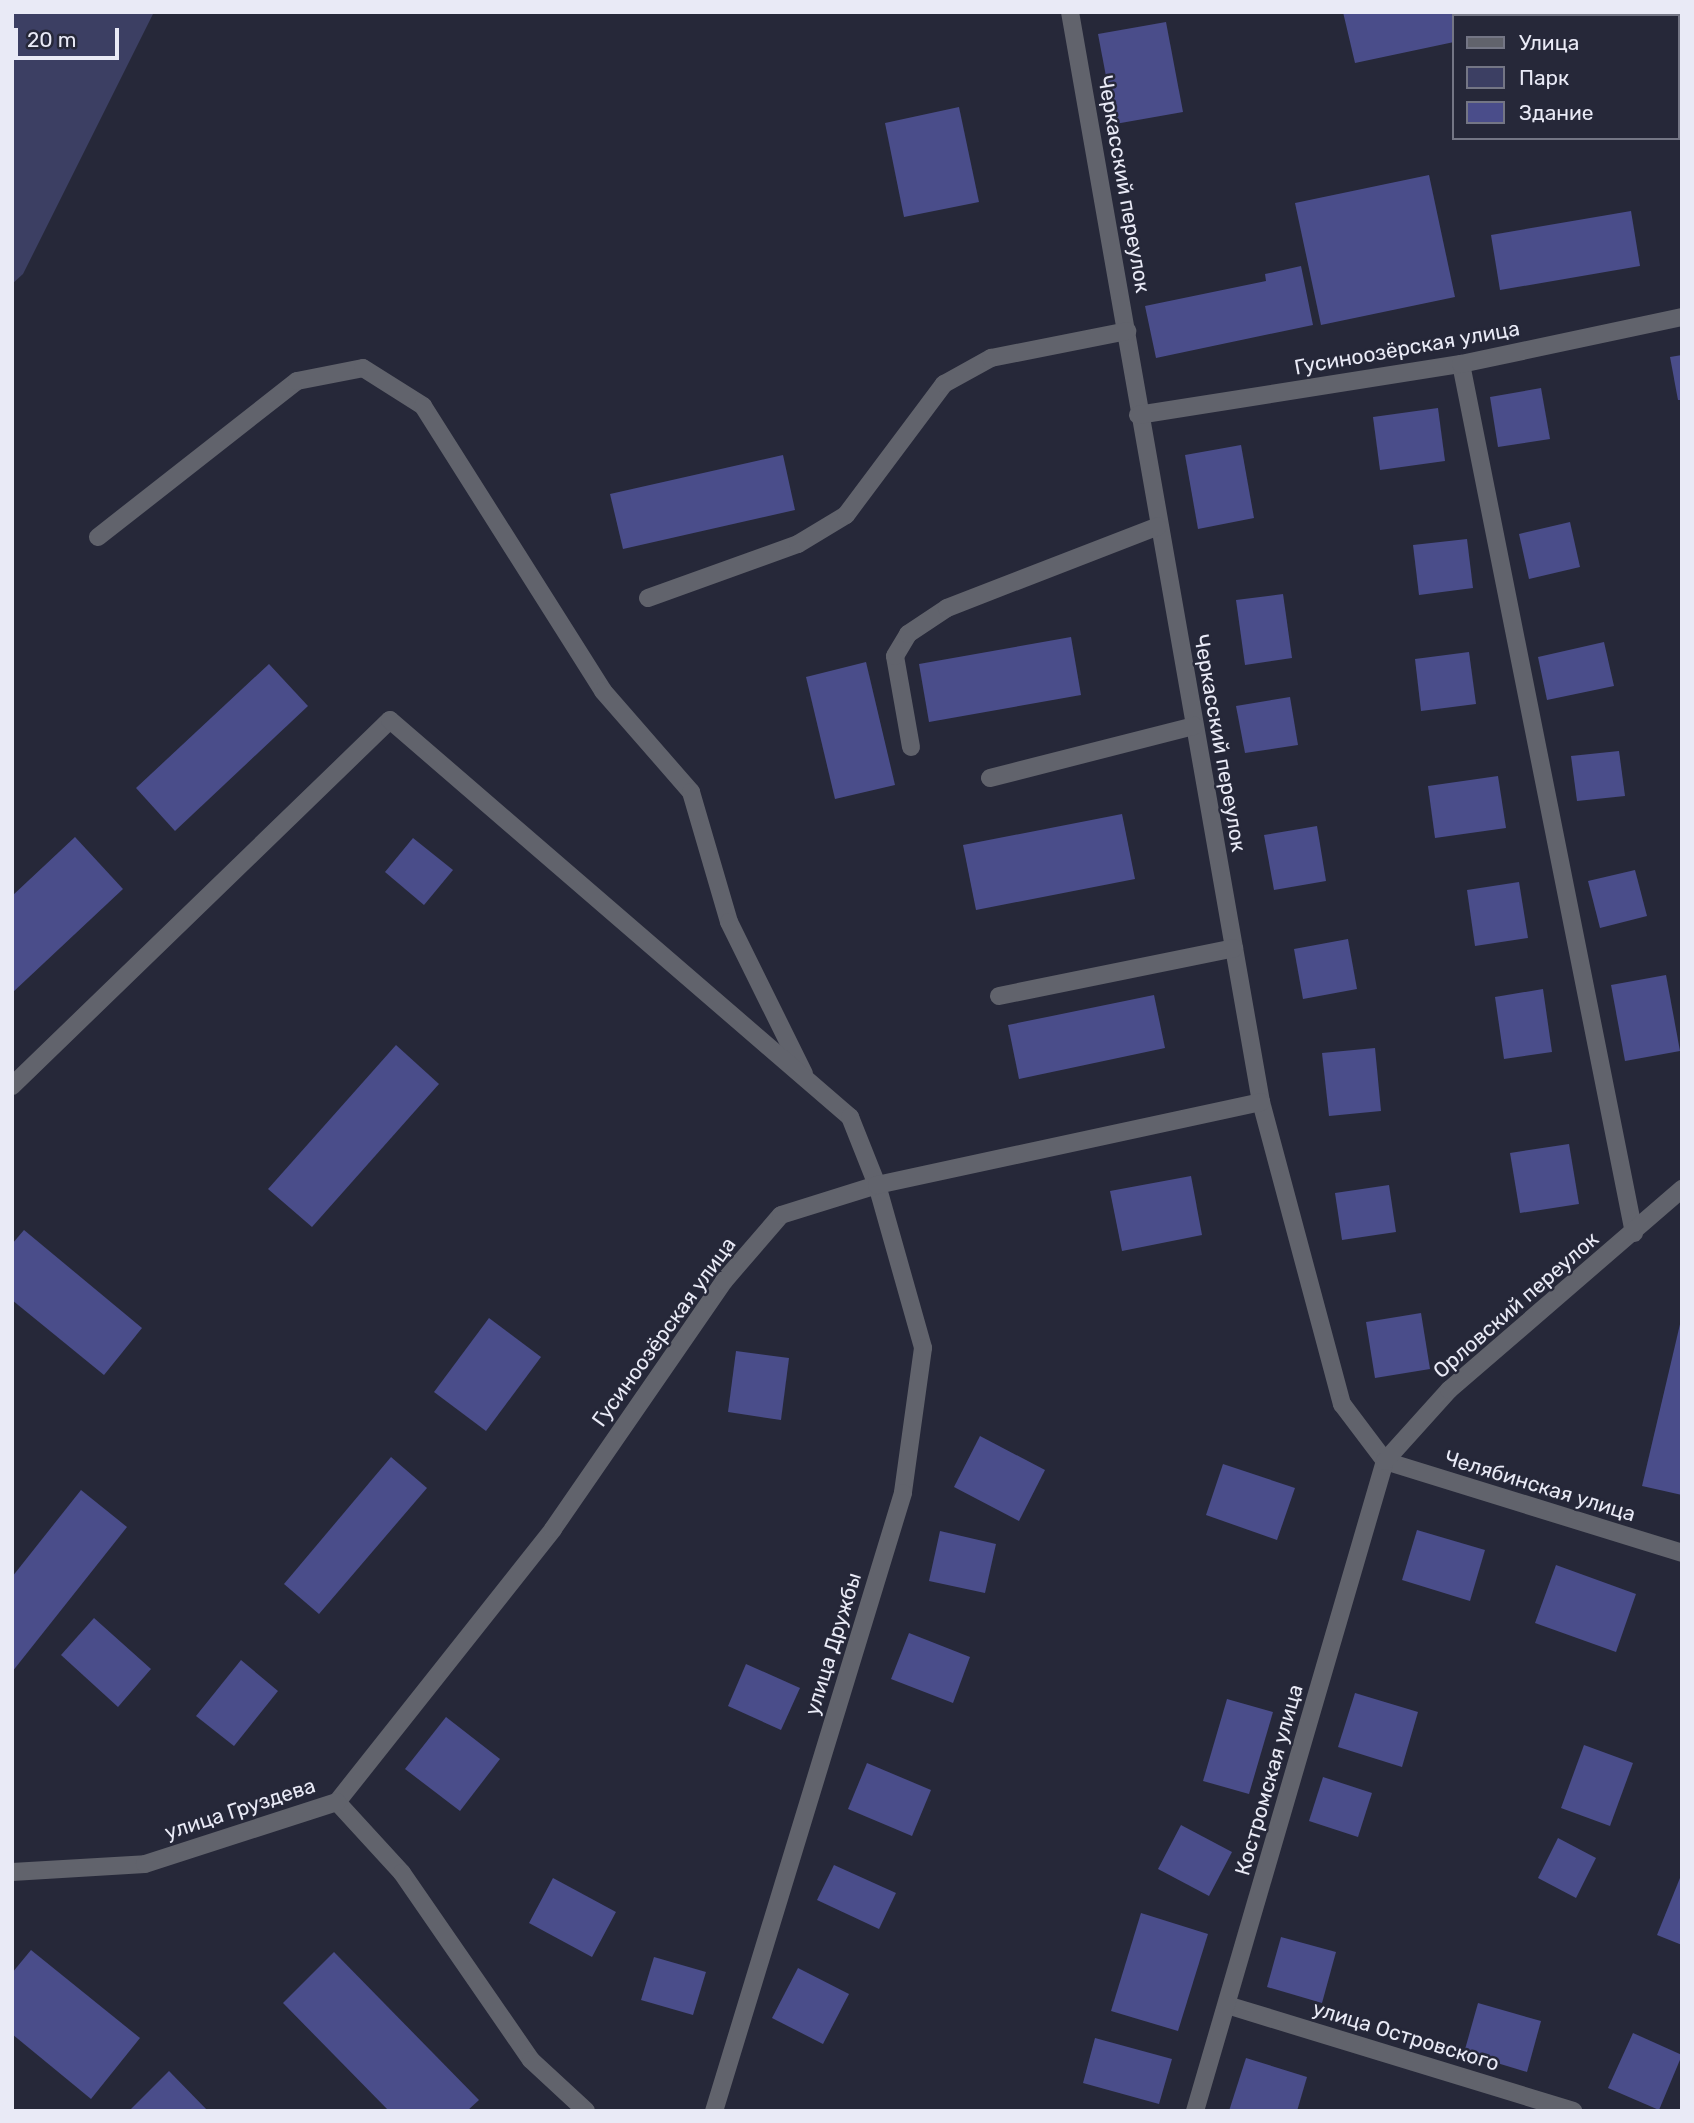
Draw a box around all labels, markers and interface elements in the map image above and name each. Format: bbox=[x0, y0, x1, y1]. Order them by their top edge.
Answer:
scale bar bbox=[18, 14, 122, 58]
legend bbox=[1452, 14, 1680, 140]
text: 20 m bbox=[27, 27, 76, 52]
text: Улица bbox=[1519, 30, 1579, 55]
text: Парк bbox=[1519, 65, 1569, 90]
street label: Черкасский переулок bbox=[1092, 73, 1156, 295]
text: Здание bbox=[1519, 100, 1594, 125]
street label: Гусиноозёрская улица bbox=[1292, 316, 1522, 380]
street label: Черкасский переулок bbox=[1188, 632, 1252, 854]
street label: Орловский переулок bbox=[1428, 1226, 1604, 1384]
street label: Гусиноозёрская улица bbox=[587, 1232, 741, 1432]
street label: Челябинская улица bbox=[1442, 1445, 1638, 1527]
street label: улица Дружбы bbox=[799, 1570, 867, 1718]
street label: Костромская улица bbox=[1230, 1682, 1308, 1878]
street label: улица Груздева bbox=[162, 1773, 318, 1845]
street label: улица Островского bbox=[1310, 1996, 1502, 2076]

